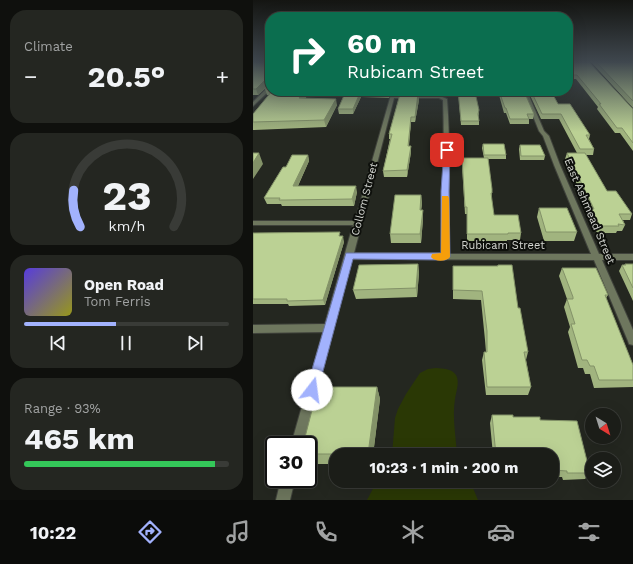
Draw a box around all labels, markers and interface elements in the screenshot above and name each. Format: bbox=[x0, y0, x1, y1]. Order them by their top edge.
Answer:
text: 60 m bbox=[347, 27, 417, 60]
icon: right bbox=[281, 28, 333, 80]
text: Climate bbox=[24, 39, 73, 54]
text: 20.5° bbox=[88, 59, 165, 94]
text: Rubicam Street bbox=[347, 61, 484, 82]
text: − bbox=[24, 64, 37, 89]
text: + bbox=[216, 64, 229, 89]
pin bbox=[430, 133, 464, 167]
icon: arrive bbox=[436, 139, 458, 161]
street label: East Ashmead Street bbox=[561, 156, 618, 266]
street label: Collom Street bbox=[349, 161, 381, 237]
text: 23 bbox=[102, 171, 151, 220]
text: km/h bbox=[108, 217, 145, 233]
street label: Rubicam Street bbox=[461, 239, 545, 252]
text: Open Road bbox=[84, 276, 164, 294]
text: Tom Ferris bbox=[84, 294, 151, 309]
icon: previous bbox=[47, 332, 69, 354]
icon: pause bbox=[115, 332, 137, 354]
icon: next bbox=[184, 332, 206, 354]
position arrow bbox=[291, 369, 333, 411]
text: Range · 93% bbox=[24, 401, 101, 416]
north arrow bbox=[585, 408, 621, 444]
map controls bbox=[585, 408, 621, 488]
text: 465 km bbox=[24, 421, 135, 456]
speed limit sign: 30 bbox=[265, 436, 317, 488]
button: layers bbox=[585, 452, 621, 488]
text: 10:23 · 1 min · 200 m bbox=[370, 459, 518, 477]
icon: directions bbox=[136, 518, 164, 546]
icon: music bbox=[224, 518, 252, 546]
icon: phone bbox=[312, 518, 340, 546]
icon: climate bbox=[399, 518, 427, 546]
icon: car bbox=[487, 518, 515, 546]
icon: filters bbox=[575, 518, 603, 546]
text: 10:22 bbox=[30, 522, 76, 543]

